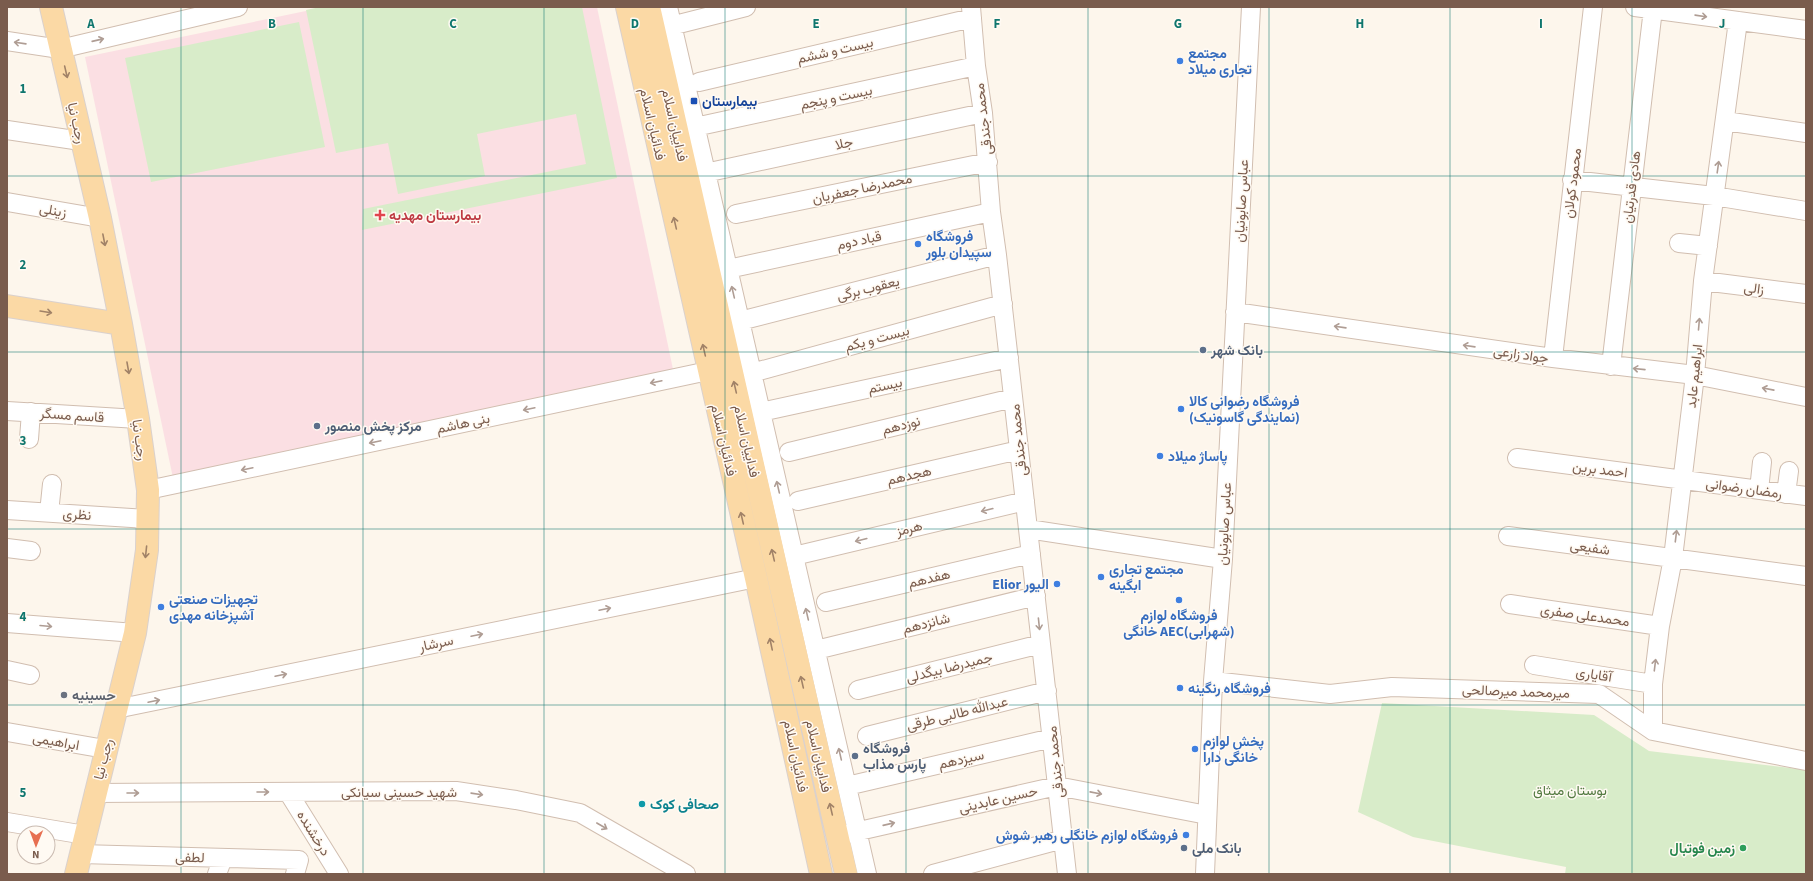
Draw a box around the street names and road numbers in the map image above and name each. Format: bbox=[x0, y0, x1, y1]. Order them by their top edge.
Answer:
street label: بیست و ششم bbox=[795, 33, 875, 69]
street label: بیست و پنجم bbox=[798, 81, 874, 115]
street label: محمد جندقی bbox=[970, 82, 998, 156]
street label: فدائیان اسلام bbox=[634, 86, 670, 162]
street label: فداییان اسلام bbox=[656, 87, 692, 164]
street label: رجب نیا bbox=[62, 101, 90, 146]
street label: جلا bbox=[833, 132, 855, 156]
street label: محمود کولان bbox=[1559, 147, 1587, 219]
street label: هادی قدرتیان bbox=[1618, 149, 1646, 225]
street label: عباس صابونیان bbox=[1230, 159, 1254, 243]
street label: محمدرضا جعفریان bbox=[810, 169, 914, 209]
street label: زینلی bbox=[38, 199, 68, 223]
street label: قباد دوم bbox=[835, 226, 884, 256]
street label: یعقوب برگی bbox=[835, 272, 902, 306]
street label: زالی bbox=[1743, 278, 1765, 300]
street label: بیست و یکم bbox=[843, 321, 912, 357]
street label: جواد زارعی bbox=[1492, 341, 1550, 369]
street label: ابراهیم عابد bbox=[1682, 343, 1708, 409]
street label: بیستم bbox=[866, 373, 904, 399]
street label: فدائیان اسلام bbox=[705, 402, 741, 478]
street label: فداییان اسلام bbox=[728, 403, 764, 480]
street label: محمد جندقی bbox=[1005, 403, 1033, 477]
street label: قاسم مسگر bbox=[38, 404, 105, 428]
street label: بنی هاشم bbox=[435, 409, 492, 439]
street label: نوزدهم bbox=[880, 412, 923, 440]
street label: رجب نیا bbox=[126, 418, 152, 462]
street label: احمد برین bbox=[1571, 457, 1629, 483]
street label: هجدهم bbox=[885, 461, 934, 491]
street label: رمضان رضوانی bbox=[1704, 474, 1784, 504]
street label: عباس صابونیان bbox=[1213, 482, 1237, 566]
street label: نظری bbox=[62, 504, 92, 526]
street label: هرمز bbox=[893, 516, 925, 542]
street label: شفیعی bbox=[1569, 535, 1611, 561]
street label: هفدهم bbox=[906, 564, 953, 594]
street label: محمدعلی صفری bbox=[1539, 600, 1631, 632]
street label: شانزدهم bbox=[900, 608, 952, 640]
street label: سرشار bbox=[416, 631, 455, 658]
street label: جمیدرضا بیگدلی bbox=[904, 648, 995, 688]
street label: آقایاری bbox=[1574, 662, 1615, 688]
street label: میرمحمد میرصالحی bbox=[1462, 680, 1570, 704]
street label: عبدالله طالبی طرقی bbox=[904, 692, 1010, 736]
street label: فدائیان اسلام bbox=[778, 718, 812, 794]
street label: فداییان اسلام bbox=[800, 718, 836, 795]
street label: محمد جندقی bbox=[1042, 725, 1070, 799]
street label: ابراهیمی bbox=[31, 728, 81, 756]
street label: رجب نیا bbox=[89, 736, 119, 782]
street label: سیزدهم bbox=[936, 745, 986, 775]
street label: حسین عابدینی bbox=[957, 781, 1040, 819]
street label: شهید حسینی سیانکی bbox=[341, 783, 457, 803]
street label: درخشنده bbox=[291, 807, 335, 860]
street label: لطفی bbox=[175, 847, 205, 869]

